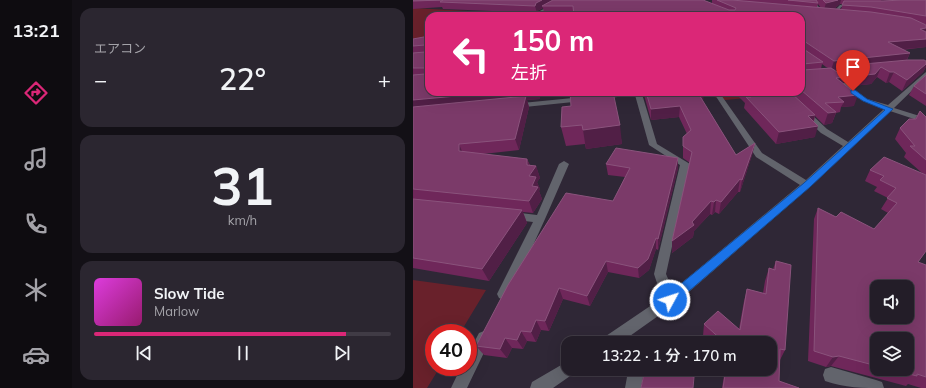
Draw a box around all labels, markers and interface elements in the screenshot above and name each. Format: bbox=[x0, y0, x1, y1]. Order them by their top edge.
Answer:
text: 13:21 bbox=[12, 19, 60, 42]
text: 150 m bbox=[511, 23, 594, 58]
icon: left bbox=[445, 28, 497, 80]
text: エアコン bbox=[94, 40, 146, 56]
pin bbox=[836, 50, 870, 91]
icon: arrive bbox=[842, 56, 864, 78]
text: 22° bbox=[219, 60, 266, 98]
text: 左折 bbox=[511, 61, 547, 84]
text: − bbox=[94, 66, 107, 94]
text: + bbox=[378, 66, 391, 94]
icon: directions bbox=[22, 79, 50, 107]
icon: music bbox=[22, 145, 50, 173]
text: 31 bbox=[211, 153, 274, 218]
icon: phone bbox=[22, 210, 50, 238]
text: km/h bbox=[228, 212, 257, 228]
icon: climate bbox=[22, 276, 50, 304]
position arrow bbox=[649, 279, 691, 321]
map controls bbox=[870, 280, 914, 376]
button: sound bbox=[870, 280, 914, 324]
text: Slow Tide bbox=[154, 284, 224, 303]
text: Marlow bbox=[154, 303, 199, 319]
speed limit sign: 40 bbox=[425, 324, 477, 376]
button: layers bbox=[870, 332, 914, 376]
icon: car bbox=[22, 341, 50, 369]
icon: previous bbox=[133, 342, 155, 364]
icon: pause bbox=[232, 342, 254, 364]
icon: next bbox=[331, 342, 353, 364]
text: 13:22 · 1 分 · 170 m bbox=[601, 346, 737, 365]

